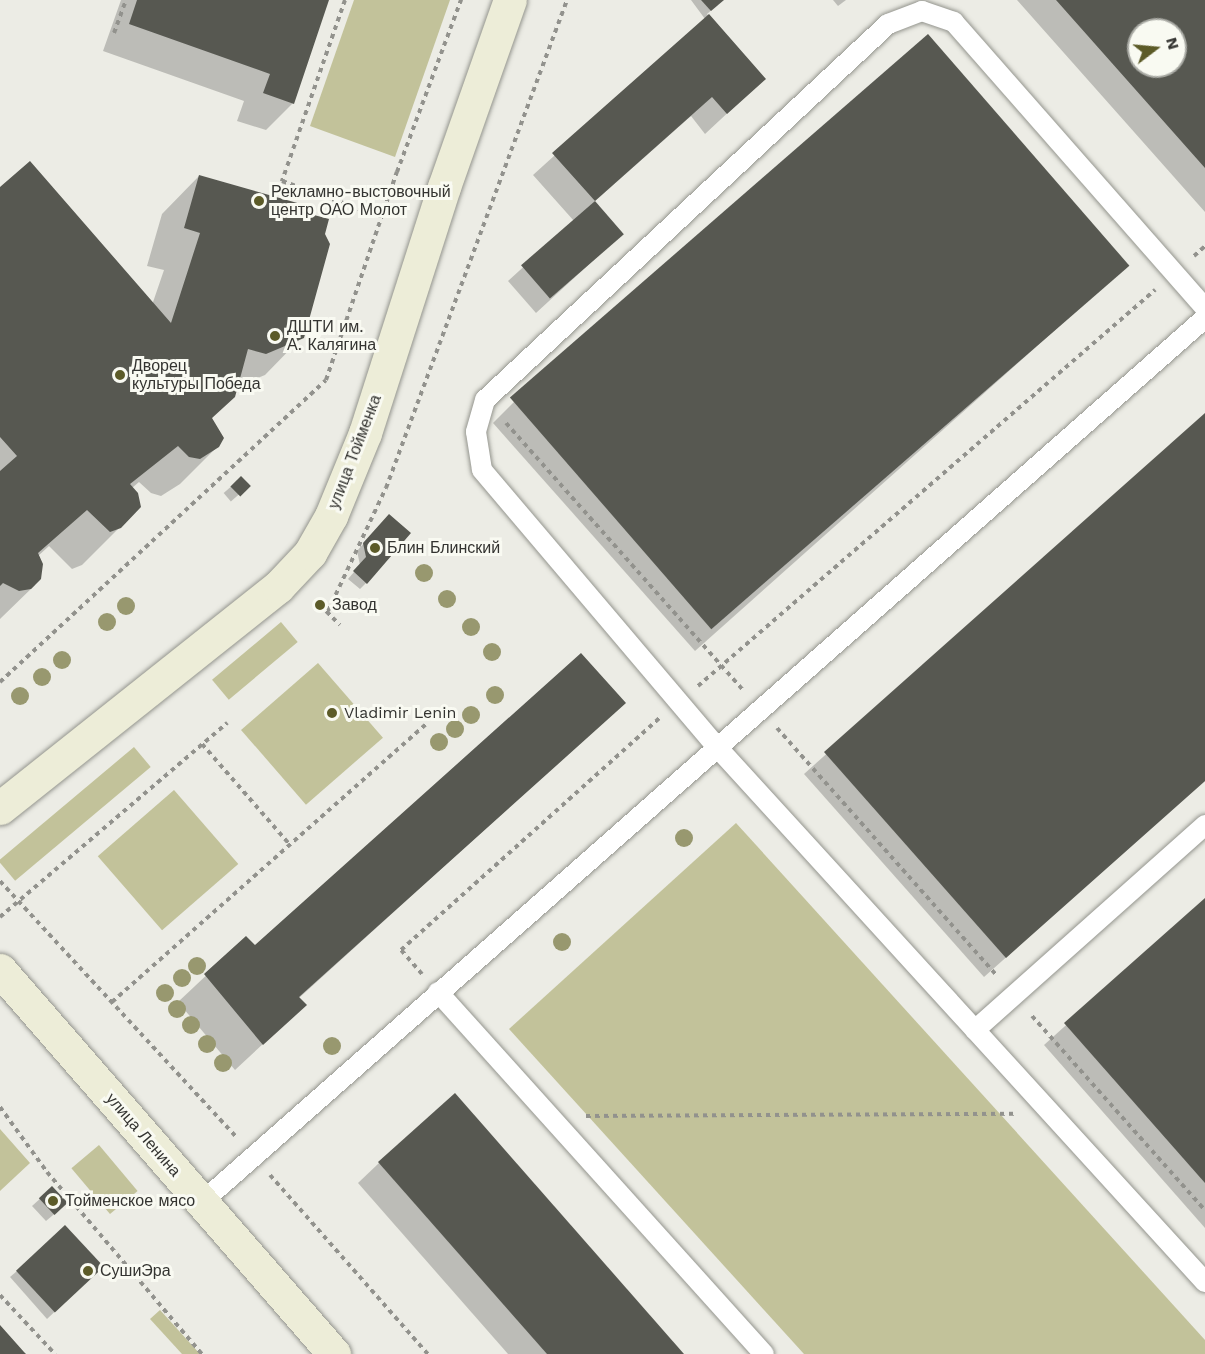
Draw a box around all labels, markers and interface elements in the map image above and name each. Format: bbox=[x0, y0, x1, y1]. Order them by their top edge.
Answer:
north arrow bbox=[1127, 18, 1187, 78]
text: N bbox=[1162, 35, 1184, 52]
place label: Рекламно-выстовочный центр ОАО Молот bbox=[271, 182, 451, 220]
marker: Рекламно-выстовочный центр ОАО Молот bbox=[252, 194, 266, 208]
place label: ДШТИ им. А. Калягина bbox=[287, 317, 376, 355]
marker: ДШТИ им. А. Калягина bbox=[268, 329, 282, 343]
place label: Дворец культуры Победа bbox=[132, 356, 261, 394]
marker: Дворец культуры Победа bbox=[113, 368, 127, 382]
street label: улица Тойменка bbox=[324, 392, 386, 512]
place label: Блин Блинский bbox=[387, 538, 500, 558]
marker: Блин Блинский bbox=[368, 541, 382, 555]
place label: Завод bbox=[332, 595, 377, 615]
marker: Завод bbox=[313, 598, 327, 612]
place label: Vladimir Lenin bbox=[344, 703, 457, 723]
marker: Vladimir Lenin bbox=[325, 706, 339, 720]
street label: улица Ленина bbox=[102, 1089, 184, 1181]
place label: Тойменское мясо bbox=[65, 1191, 195, 1211]
marker: Тойменское мясо bbox=[46, 1194, 60, 1208]
place label: СушиЭра bbox=[100, 1261, 171, 1281]
marker: СушиЭра bbox=[81, 1264, 95, 1278]

